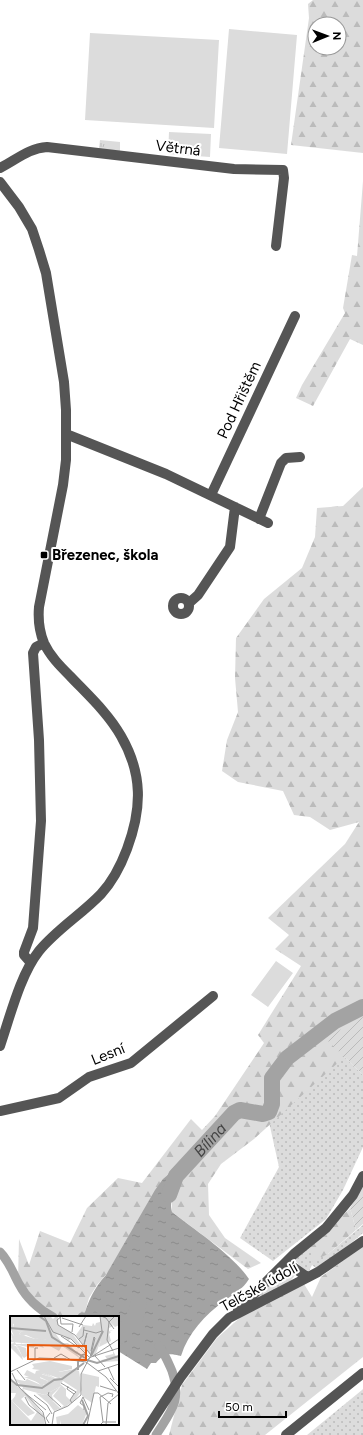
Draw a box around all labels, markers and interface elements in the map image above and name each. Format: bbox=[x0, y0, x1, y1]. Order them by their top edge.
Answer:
north arrow bbox=[307, 16, 347, 56]
text: N bbox=[330, 31, 343, 40]
street label: Větrná bbox=[154, 136, 202, 160]
street label: Pod Hřištěm bbox=[213, 358, 265, 442]
place label: Březenec, škola bbox=[52, 546, 158, 564]
marker: Březenec, škola bbox=[39, 550, 49, 560]
street label: Lesní bbox=[88, 1039, 129, 1069]
water label: Bílina bbox=[189, 1119, 230, 1160]
street label: Telčské údolí bbox=[217, 1258, 302, 1316]
inset map bbox=[10, 1316, 119, 1425]
scale bar bbox=[219, 1393, 286, 1419]
text: 50 m bbox=[225, 1400, 253, 1414]

